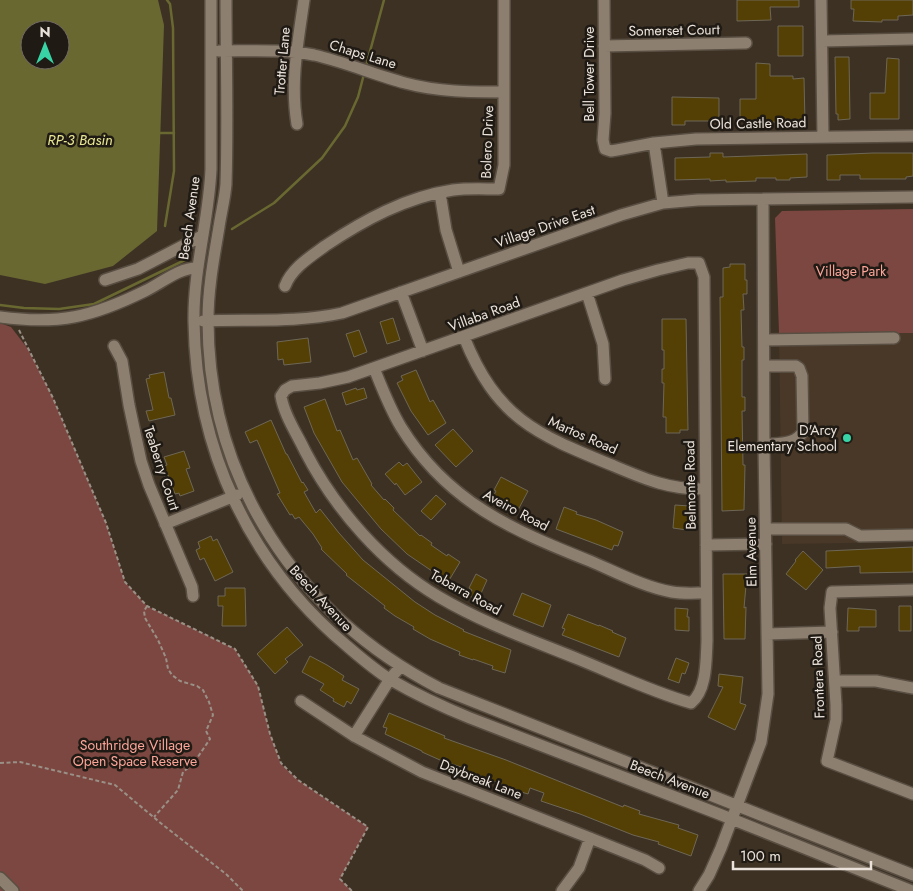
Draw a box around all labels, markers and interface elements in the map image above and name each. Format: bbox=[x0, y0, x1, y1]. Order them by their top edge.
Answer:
street label: Somerset Court bbox=[628, 19, 721, 41]
north arrow bbox=[20, 20, 70, 70]
text: N bbox=[39, 22, 51, 42]
street label: Trotter Lane bbox=[269, 26, 295, 96]
street label: Bell Tower Drive bbox=[579, 27, 599, 121]
street label: Chaps Lane bbox=[327, 34, 399, 74]
street label: Bolero Drive bbox=[476, 105, 498, 179]
street label: Old Castle Road bbox=[710, 112, 806, 134]
water label: RP-3 Basin bbox=[47, 129, 113, 151]
street label: Beech Avenue bbox=[173, 175, 205, 261]
street label: Village Drive East bbox=[492, 199, 598, 252]
park label: Village Park bbox=[816, 261, 887, 281]
street label: Villaba Road bbox=[445, 292, 523, 336]
street label: Martos Road bbox=[545, 411, 621, 459]
place label: D'Arcy Elementary School bbox=[727, 420, 838, 456]
street label: Teaberry Court bbox=[139, 423, 185, 513]
marker: D'Arcy Elementary School bbox=[841, 432, 853, 444]
street label: Belmonte Road bbox=[679, 440, 701, 530]
street label: Aveiro Road bbox=[480, 484, 552, 536]
street label: Elm Avenue bbox=[740, 517, 762, 587]
street label: Beech Avenue bbox=[285, 560, 357, 636]
street label: Tobarra Road bbox=[427, 564, 505, 620]
street label: Frontera Road bbox=[807, 635, 829, 719]
park label: Southridge Village Open Space Reserve bbox=[73, 735, 197, 771]
street label: Daybreak Lane bbox=[437, 754, 525, 804]
street label: Beech Avenue bbox=[627, 755, 713, 803]
scale bar bbox=[733, 838, 870, 870]
text: 100 m bbox=[740, 845, 781, 867]

